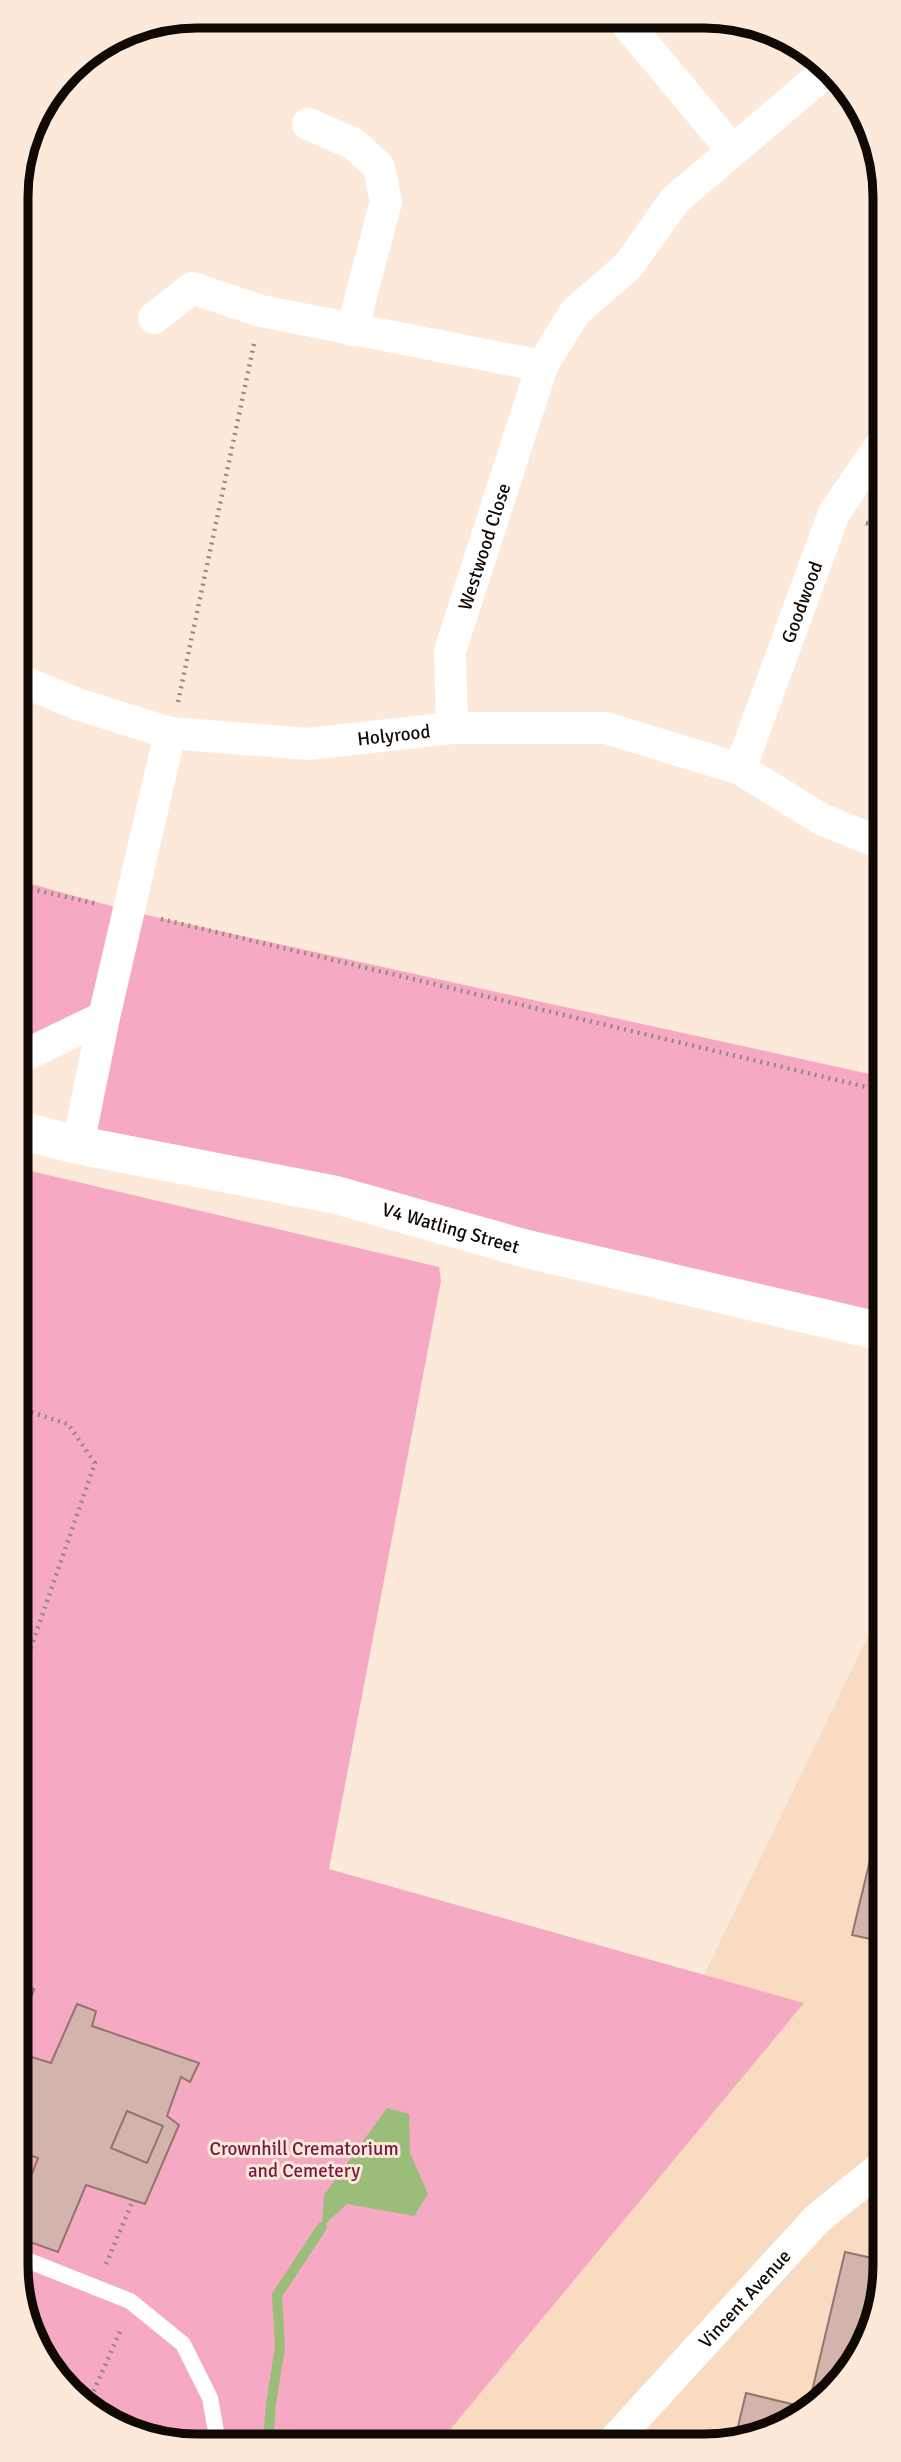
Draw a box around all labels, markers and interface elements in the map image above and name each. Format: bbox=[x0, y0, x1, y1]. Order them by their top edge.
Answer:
street label: Westwood Close bbox=[453, 480, 516, 613]
street label: Goodwood bbox=[776, 558, 828, 646]
street label: Holyrood bbox=[356, 719, 432, 751]
street label: V4 Watling Street bbox=[379, 1198, 522, 1259]
park label: Crownhill Crematorium and Cemetery bbox=[209, 2137, 399, 2183]
street label: Vincent Avenue bbox=[694, 2245, 796, 2353]

